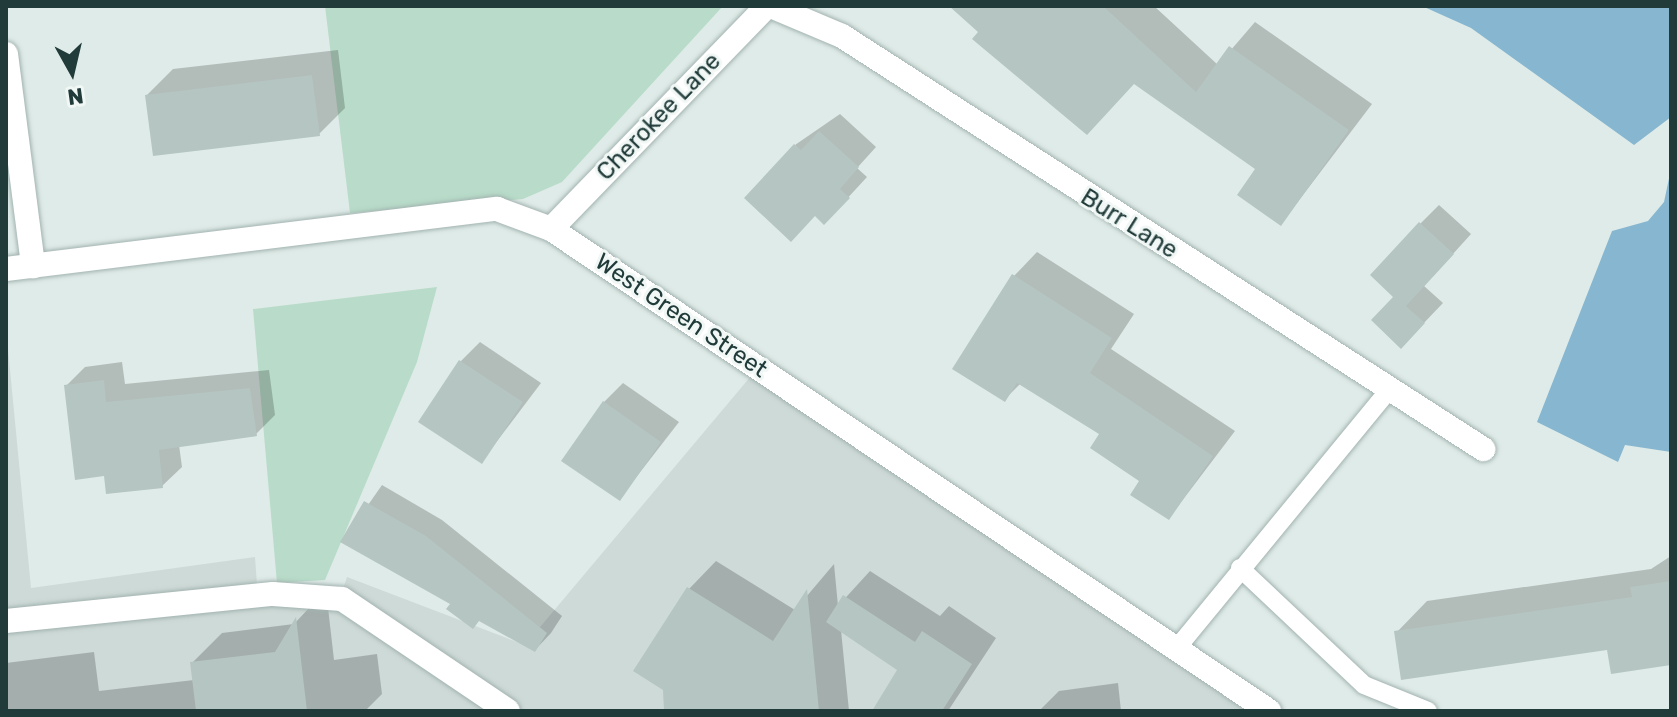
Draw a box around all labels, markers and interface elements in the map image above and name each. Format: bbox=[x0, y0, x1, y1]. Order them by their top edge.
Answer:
north arrow bbox=[32, 32, 112, 112]
street label: Cherokee Lane bbox=[591, 47, 727, 187]
text: N bbox=[66, 82, 85, 111]
street label: Burr Lane bbox=[1075, 183, 1183, 265]
street label: West Green Street bbox=[589, 248, 773, 384]

